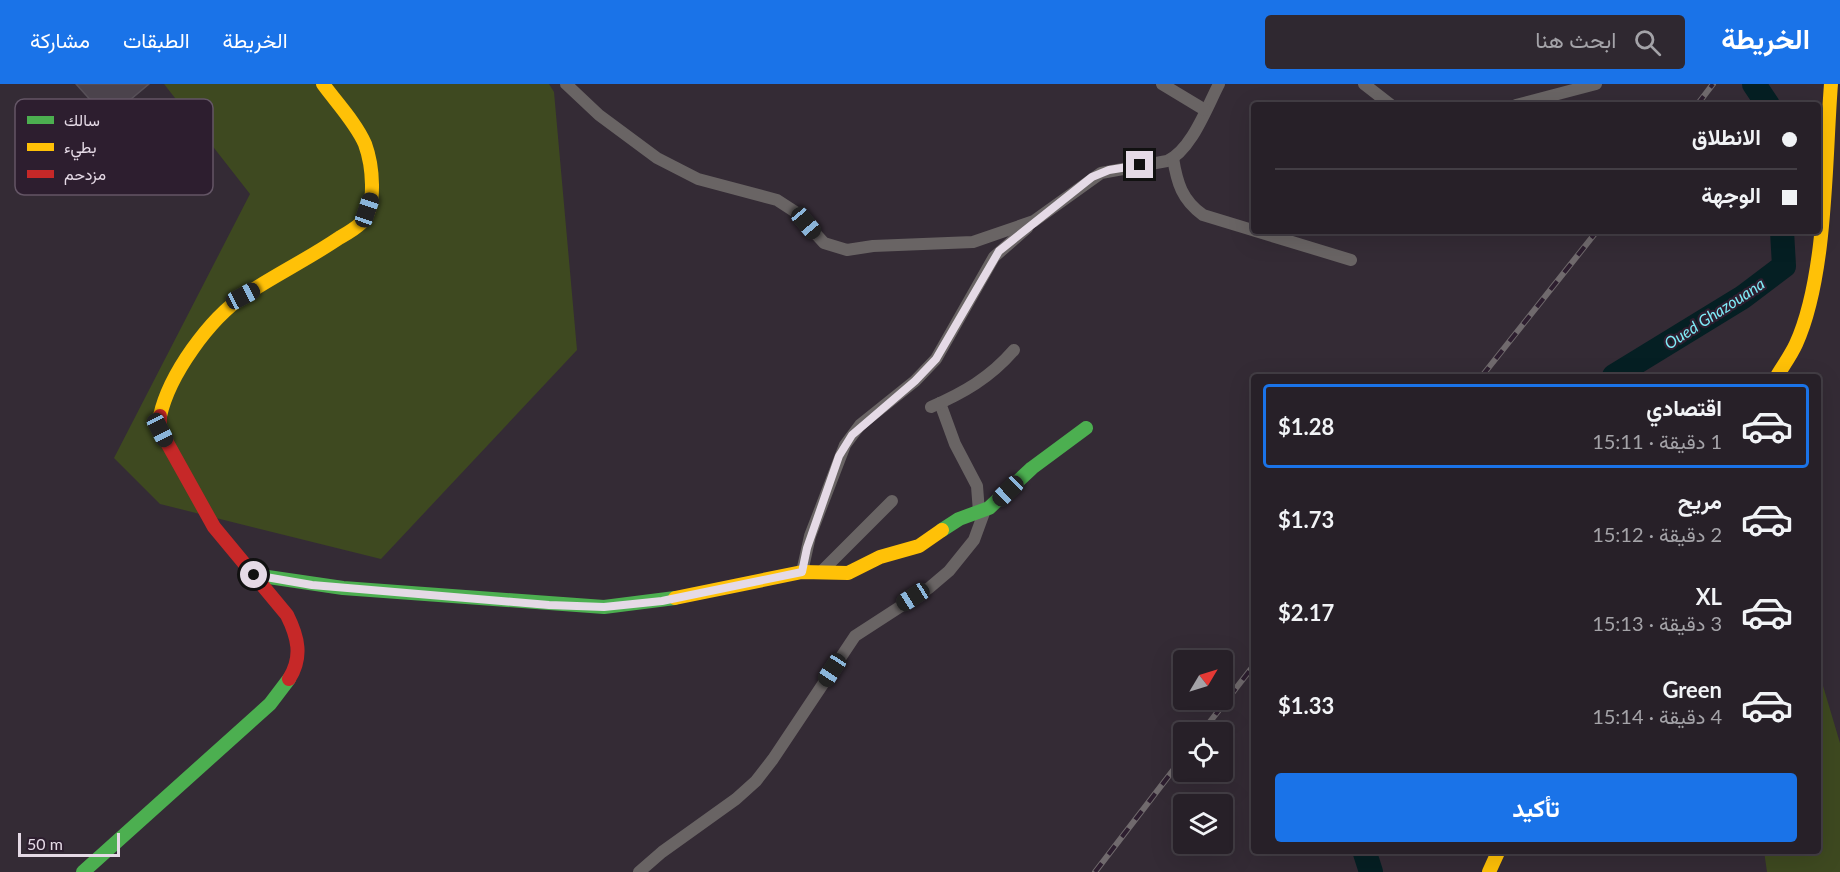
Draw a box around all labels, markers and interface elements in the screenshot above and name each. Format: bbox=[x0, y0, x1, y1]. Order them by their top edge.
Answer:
search box bbox=[1265, 15, 1685, 69]
text: الخريطة bbox=[1721, 21, 1810, 55]
text: ابحث هنا bbox=[1535, 26, 1616, 53]
icon: search bbox=[1631, 26, 1664, 59]
text: مشاركة bbox=[30, 27, 90, 52]
text: الطبقات bbox=[123, 27, 190, 52]
text: الخريطة bbox=[223, 27, 288, 52]
legend bbox=[15, 99, 213, 195]
text: سالك bbox=[64, 110, 100, 129]
text: الانطلاق bbox=[1692, 123, 1761, 150]
text: بطيء bbox=[64, 137, 96, 161]
route end bbox=[1126, 151, 1153, 178]
text: مزدحم bbox=[64, 164, 106, 185]
text: الوجهة bbox=[1701, 181, 1761, 208]
car bbox=[353, 190, 381, 230]
car bbox=[788, 203, 824, 243]
water label: Oued Ghazouana bbox=[1660, 273, 1768, 353]
car bbox=[223, 280, 263, 312]
text: اقتصادي bbox=[1646, 394, 1722, 421]
icon: car bbox=[1740, 399, 1794, 453]
car bbox=[144, 410, 176, 450]
text: $1.28 bbox=[1278, 413, 1334, 440]
text: 1 دقيقة · 15:11 bbox=[1592, 429, 1722, 453]
car bbox=[989, 472, 1027, 510]
text: مريح bbox=[1678, 487, 1722, 514]
icon: car bbox=[1740, 492, 1794, 546]
text: $1.73 bbox=[1278, 506, 1334, 533]
text: 2 دقيقة · 15:12 bbox=[1592, 522, 1722, 546]
route start bbox=[240, 561, 267, 588]
car bbox=[893, 580, 933, 614]
text: XL bbox=[1696, 583, 1722, 610]
icon: car bbox=[1740, 585, 1794, 639]
text: $2.17 bbox=[1278, 599, 1334, 626]
text: 3 دقيقة · 15:13 bbox=[1592, 611, 1722, 635]
car bbox=[815, 650, 849, 690]
north arrow bbox=[1173, 650, 1233, 710]
map controls bbox=[1173, 650, 1233, 854]
text: Green bbox=[1662, 676, 1722, 703]
icon: car bbox=[1740, 678, 1794, 732]
text: $1.33 bbox=[1278, 692, 1334, 719]
text: 4 دقيقة · 15:14 bbox=[1592, 704, 1722, 728]
button: locate bbox=[1173, 722, 1233, 782]
button: تأكيد bbox=[1275, 773, 1797, 842]
button: layers bbox=[1173, 794, 1233, 854]
scale bar bbox=[18, 830, 120, 858]
text: 50 m bbox=[27, 834, 63, 853]

